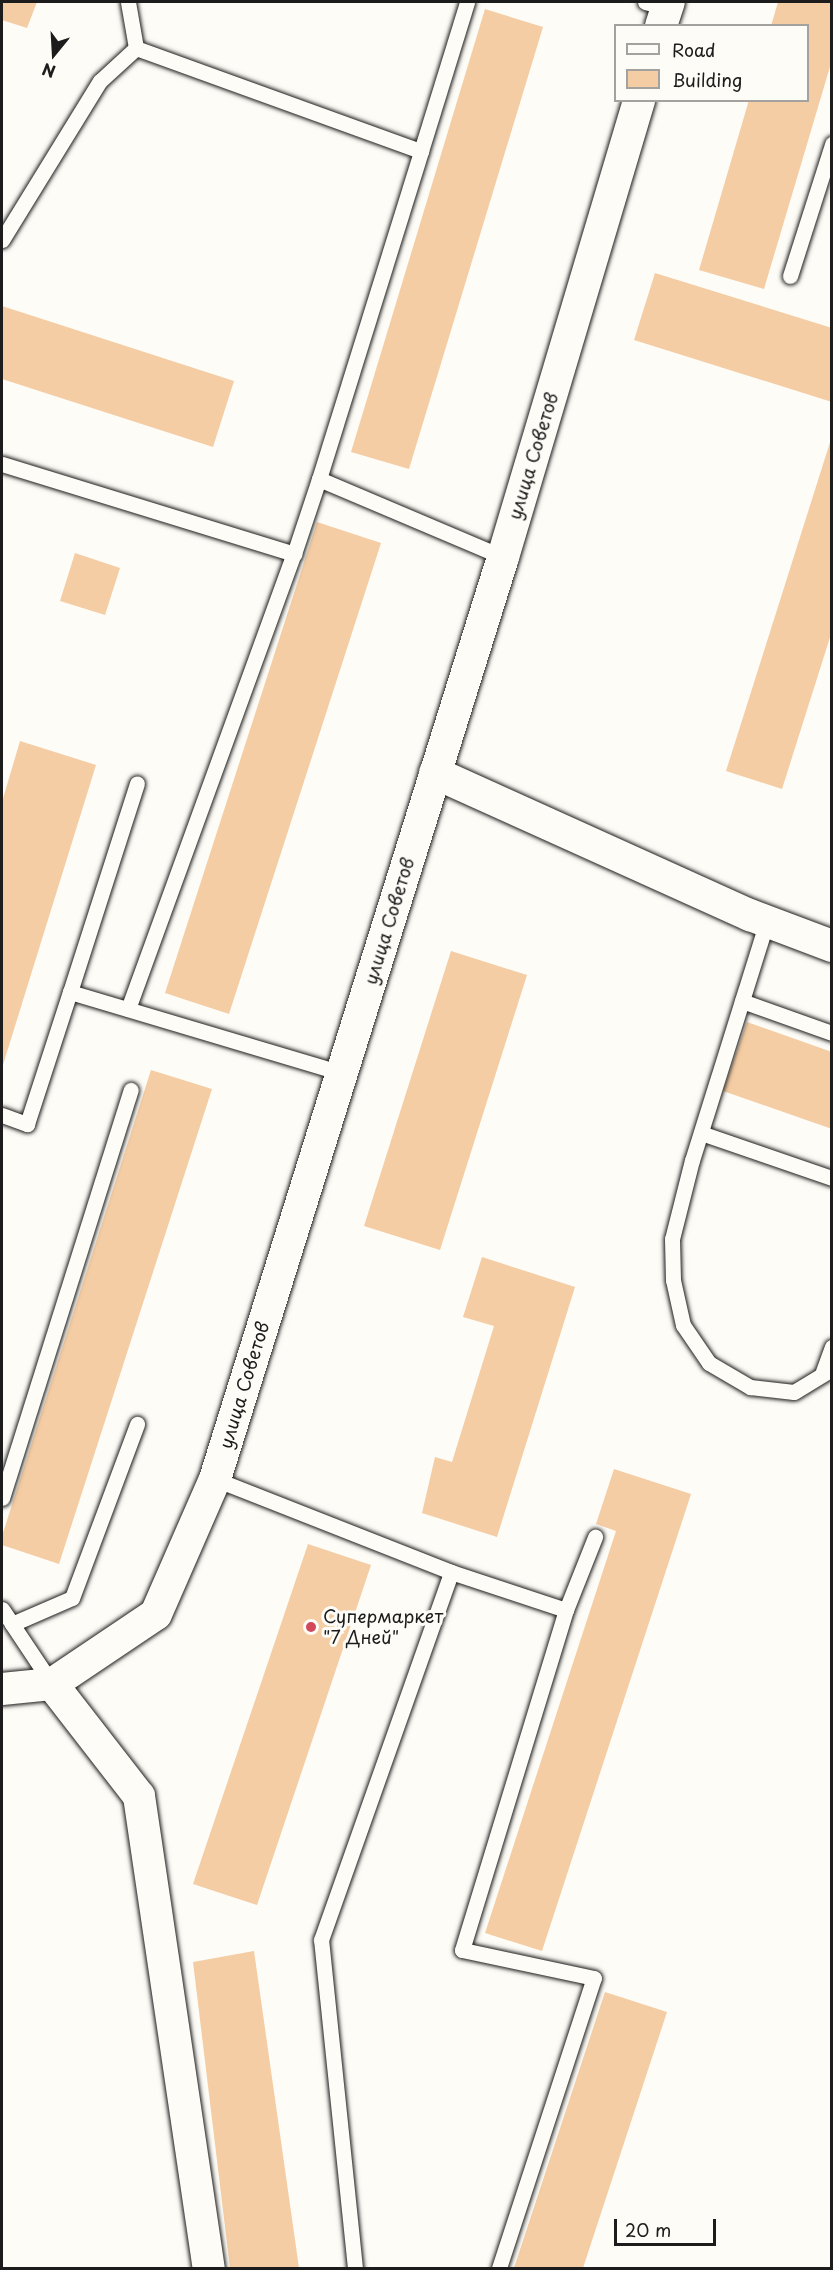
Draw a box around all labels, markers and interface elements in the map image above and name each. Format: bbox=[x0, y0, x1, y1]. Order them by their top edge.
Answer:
north arrow bbox=[24, 24, 84, 84]
legend bbox=[614, 24, 809, 102]
text: Road bbox=[672, 36, 716, 63]
text: N bbox=[39, 58, 58, 84]
text: Building bbox=[672, 66, 742, 93]
street label: улица Советов bbox=[503, 389, 563, 523]
street label: улица Советов bbox=[359, 854, 419, 988]
street label: улица Советов bbox=[214, 1318, 274, 1452]
place label: Супермаркет "7 Дней" bbox=[323, 1606, 443, 1648]
marker: Супермаркет "7 Дней" bbox=[304, 1620, 318, 1634]
scale bar bbox=[617, 2207, 719, 2245]
text: 20 m bbox=[625, 2216, 671, 2243]

